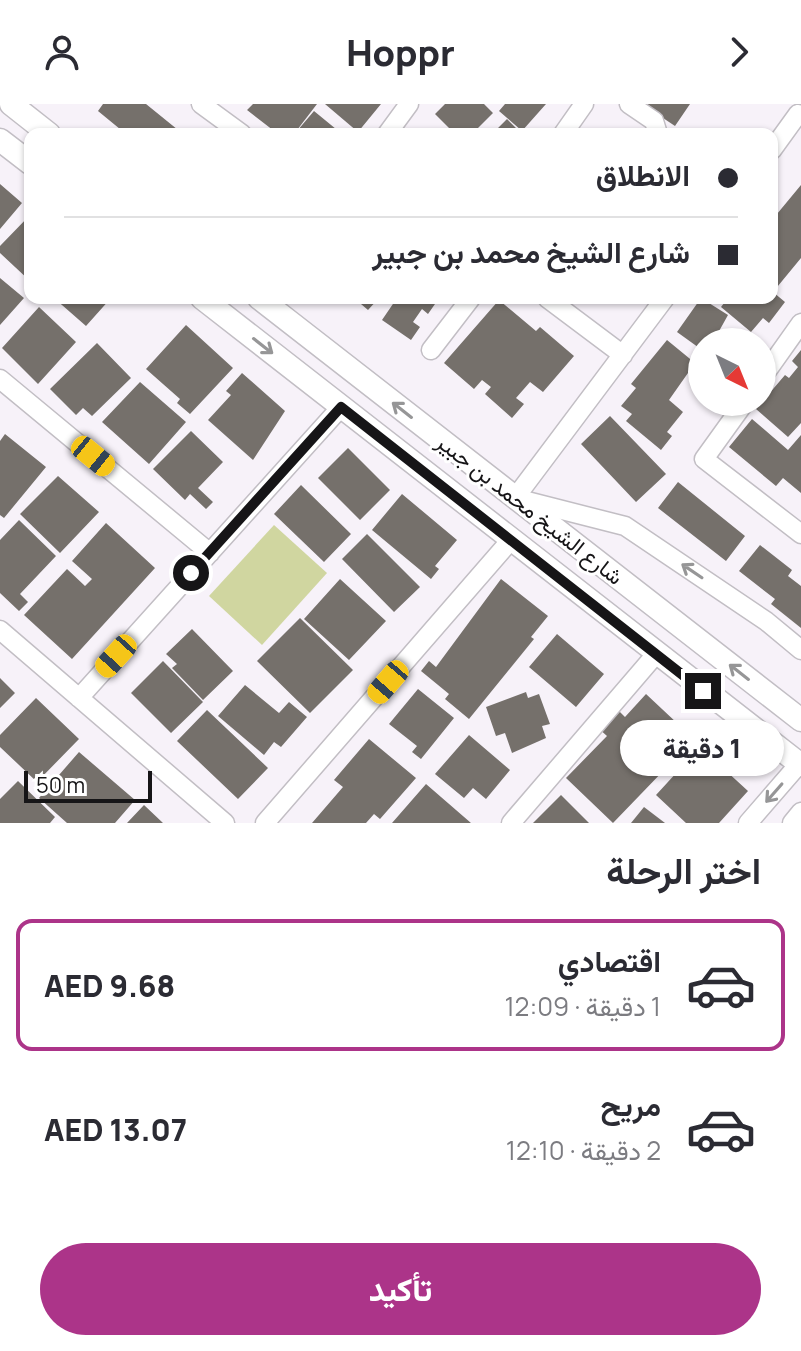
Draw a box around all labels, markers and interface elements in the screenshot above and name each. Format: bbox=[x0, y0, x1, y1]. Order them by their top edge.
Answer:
text: Hoppr bbox=[346, 28, 455, 77]
icon: person bbox=[40, 30, 84, 74]
icon: forward bbox=[717, 30, 761, 74]
text: الانطلاق bbox=[596, 154, 690, 195]
text: شارع الشيخ محمد بن جبير bbox=[372, 231, 690, 272]
north arrow bbox=[688, 328, 776, 416]
map controls bbox=[688, 328, 776, 416]
one-way arrow bbox=[252, 338, 273, 355]
one-way arrow bbox=[392, 401, 413, 418]
street label: شارع الشيخ محمد بن جبير bbox=[430, 426, 630, 591]
car bbox=[67, 432, 119, 480]
route start bbox=[173, 555, 209, 591]
one-way arrow bbox=[682, 563, 704, 579]
car bbox=[91, 630, 141, 682]
car bbox=[363, 656, 413, 708]
one-way arrow bbox=[729, 664, 750, 681]
route end bbox=[685, 673, 721, 709]
callout: 1 دقيقة bbox=[621, 719, 785, 775]
text: 1 دقيقة bbox=[663, 730, 741, 766]
scale bar bbox=[24, 767, 152, 803]
text: 50 m bbox=[36, 770, 85, 800]
one-way arrow bbox=[765, 783, 783, 803]
text: اختر الرحلة bbox=[606, 846, 761, 895]
text: اقتصادي bbox=[558, 940, 661, 981]
icon: car bbox=[685, 949, 757, 1021]
text: AED 9.68 bbox=[44, 965, 175, 1006]
text: 1 دقيقة · 12:09 bbox=[504, 988, 661, 1024]
text: مريح bbox=[601, 1084, 661, 1125]
icon: car bbox=[685, 1093, 757, 1165]
text: AED 13.07 bbox=[44, 1109, 187, 1150]
text: 2 دقيقة · 12:10 bbox=[506, 1132, 661, 1168]
button: تأكيد bbox=[40, 1243, 761, 1335]

